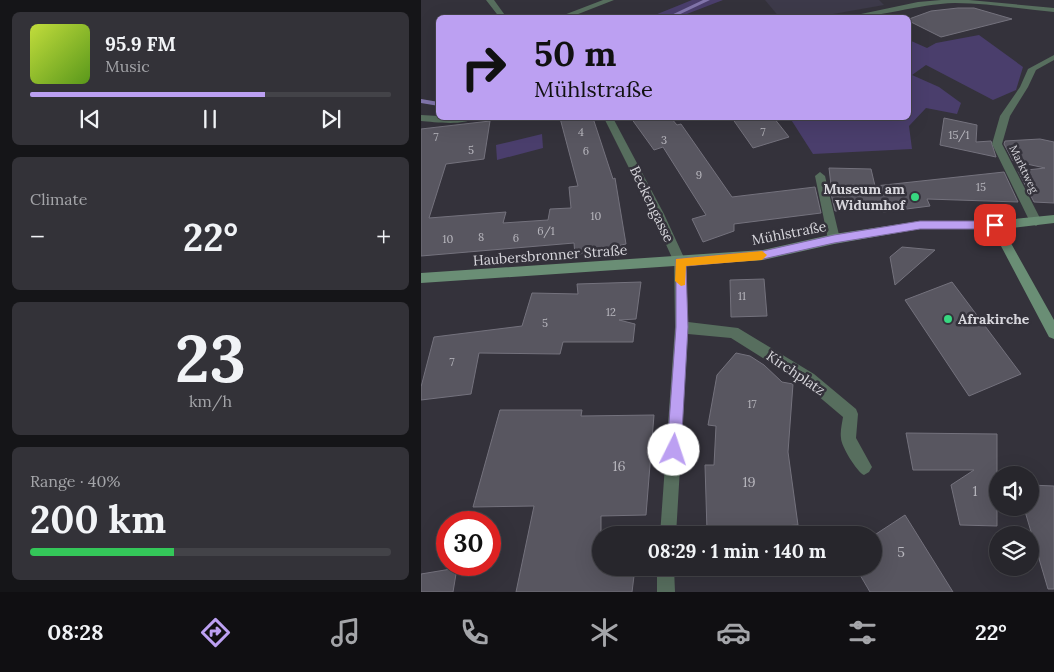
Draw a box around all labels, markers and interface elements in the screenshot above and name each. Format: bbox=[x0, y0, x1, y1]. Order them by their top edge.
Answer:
text: 50 m bbox=[534, 31, 617, 76]
text: 95.9 FM bbox=[105, 32, 176, 56]
icon: right bbox=[451, 35, 516, 100]
text: Music bbox=[105, 56, 150, 76]
text: Mühlstraße bbox=[534, 75, 653, 103]
icon: previous bbox=[76, 105, 104, 133]
icon: pause bbox=[196, 105, 224, 133]
icon: next bbox=[317, 105, 345, 133]
house number: 4 bbox=[578, 125, 584, 139]
house number: 7 bbox=[760, 125, 766, 139]
house number: 15/1 bbox=[948, 128, 970, 143]
house number: 7 bbox=[433, 130, 439, 144]
house number: 3 bbox=[661, 133, 667, 147]
house number: 5 bbox=[468, 143, 474, 157]
street label: Marktweg bbox=[1006, 143, 1042, 196]
house number: 6 bbox=[583, 144, 589, 158]
street label: Beckengasse bbox=[626, 163, 678, 245]
house number: 9 bbox=[696, 168, 702, 182]
place label: Museum am Widumhof bbox=[823, 180, 906, 214]
house number: 15 bbox=[976, 180, 986, 194]
text: Climate bbox=[30, 189, 87, 209]
marker: Museum am Widumhof bbox=[909, 191, 921, 203]
pin bbox=[974, 204, 1016, 246]
house number: 10 bbox=[591, 209, 602, 223]
icon: arrive bbox=[981, 211, 1009, 239]
text: 22° bbox=[183, 213, 238, 261]
street label: Mühlstraße bbox=[750, 217, 828, 249]
text: − bbox=[30, 219, 45, 255]
text: + bbox=[376, 219, 391, 255]
house number: 6/1 bbox=[537, 224, 555, 239]
house number: 8 bbox=[478, 230, 484, 244]
house number: 6 bbox=[513, 231, 519, 245]
house number: 10 bbox=[443, 232, 454, 246]
street label: Haubersbronner Straße bbox=[472, 241, 628, 269]
house number: 11 bbox=[738, 289, 746, 303]
house number: 12 bbox=[606, 305, 616, 319]
place label: Afrakirche bbox=[958, 310, 1030, 328]
marker: Afrakirche bbox=[942, 313, 954, 325]
house number: 5 bbox=[542, 316, 548, 330]
text: 23 bbox=[175, 317, 246, 400]
street label: Kirchplatz bbox=[763, 347, 829, 399]
house number: 7 bbox=[449, 355, 455, 369]
text: km/h bbox=[189, 391, 232, 411]
house number: 17 bbox=[747, 397, 757, 411]
position arrow bbox=[647, 423, 699, 475]
house number: 16 bbox=[612, 457, 626, 475]
map controls bbox=[989, 466, 1039, 576]
button: sound bbox=[989, 466, 1039, 516]
text: Range · 40% bbox=[30, 471, 120, 491]
house number: 19 bbox=[742, 473, 756, 491]
house number: 1 bbox=[972, 482, 978, 500]
text: 200 km bbox=[30, 495, 166, 543]
speed limit sign: 30 bbox=[436, 511, 501, 576]
button: layers bbox=[989, 526, 1039, 576]
text: 08:29 · 1 min · 140 m bbox=[648, 539, 826, 563]
house number: 5 bbox=[897, 543, 905, 561]
icon: directions bbox=[198, 615, 233, 650]
icon: music bbox=[328, 615, 363, 650]
icon: phone bbox=[457, 615, 492, 650]
icon: climate bbox=[587, 615, 622, 650]
icon: car bbox=[716, 615, 751, 650]
icon: filters bbox=[845, 615, 880, 650]
text: 08:28 bbox=[47, 618, 104, 646]
text: 22° bbox=[975, 618, 1007, 646]

